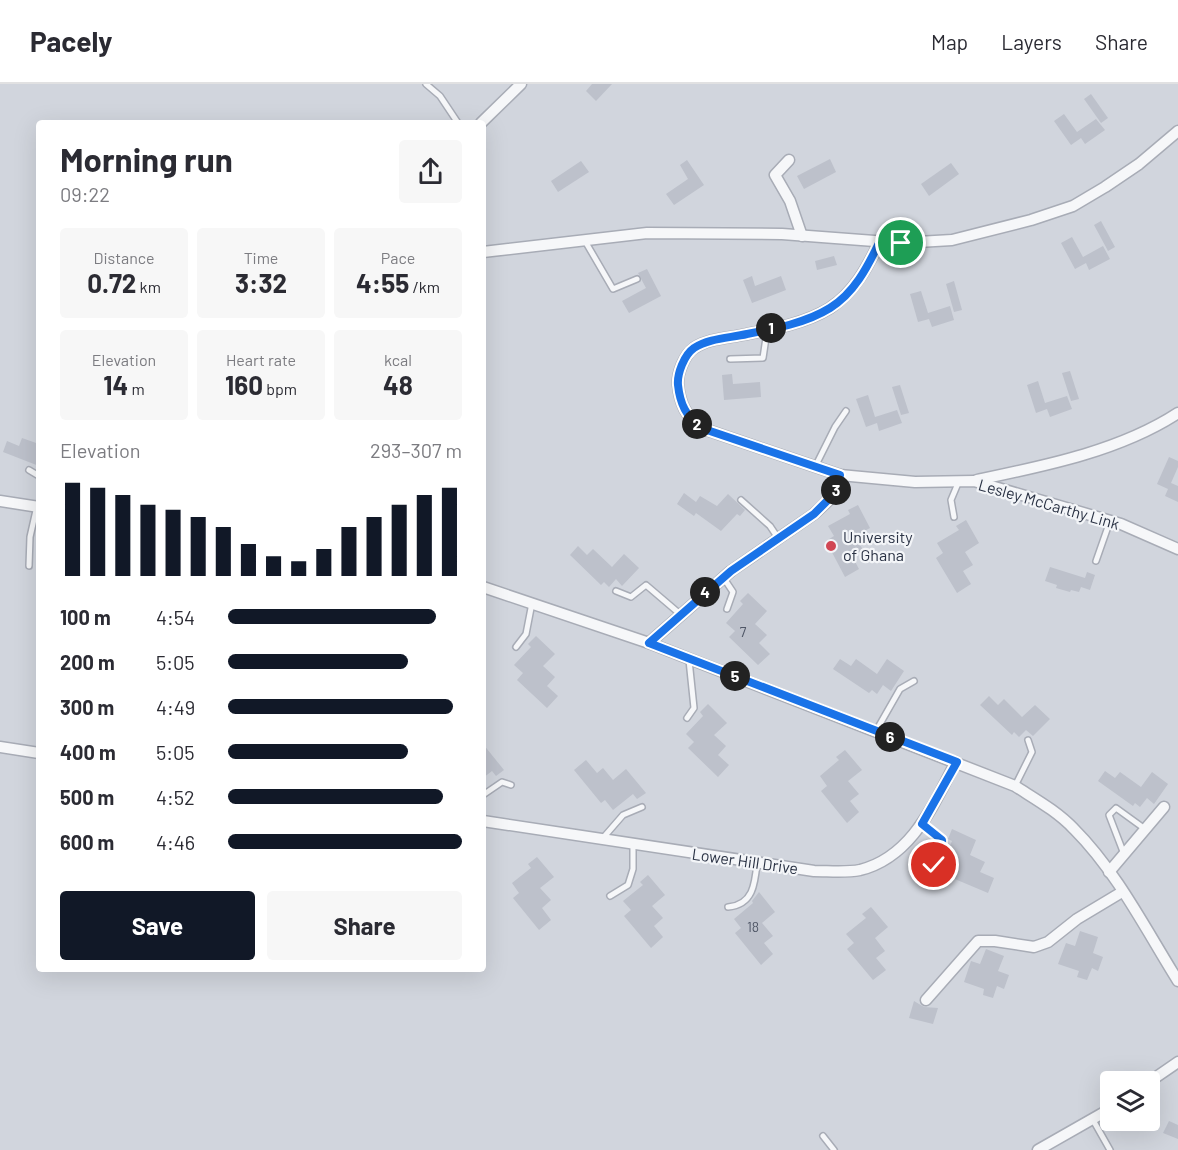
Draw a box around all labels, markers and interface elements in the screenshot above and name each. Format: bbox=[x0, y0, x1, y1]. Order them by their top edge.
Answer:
text: Pacely bbox=[30, 24, 112, 58]
text: Map bbox=[931, 29, 968, 54]
text: Layers bbox=[1001, 29, 1062, 54]
text: Share bbox=[1095, 29, 1148, 54]
text: Morning run bbox=[60, 139, 233, 179]
button: share bbox=[399, 140, 462, 203]
text: 09:22 bbox=[60, 182, 110, 206]
pin bbox=[875, 217, 926, 268]
icon: arrive bbox=[884, 226, 917, 259]
text: Distance bbox=[94, 248, 154, 267]
text: Time bbox=[244, 248, 278, 267]
text: Pace bbox=[381, 248, 415, 267]
text: 0.72 bbox=[87, 267, 136, 298]
text: 3:32 bbox=[235, 267, 287, 298]
text: 4:55 bbox=[356, 267, 409, 298]
text: km bbox=[136, 277, 161, 296]
text: /km bbox=[409, 277, 440, 296]
pin: 1 bbox=[756, 313, 786, 343]
text: 1 bbox=[768, 318, 774, 337]
text: Elevation bbox=[92, 350, 156, 369]
text: Heart rate bbox=[226, 350, 296, 369]
text: kcal bbox=[384, 350, 412, 369]
text: 14 bbox=[103, 369, 128, 400]
text: 160 bbox=[225, 369, 263, 400]
text: 48 bbox=[383, 369, 413, 400]
text: m bbox=[128, 379, 145, 398]
text: bpm bbox=[263, 379, 297, 398]
pin: 2 bbox=[682, 409, 712, 439]
text: 2 bbox=[693, 414, 701, 433]
text: Elevation bbox=[60, 438, 141, 462]
text: 293–307 m bbox=[370, 438, 462, 462]
street label: Lesley McCarthy Link bbox=[976, 474, 1122, 533]
pin: 3 bbox=[821, 475, 851, 505]
text: 3 bbox=[832, 480, 840, 499]
place label: University of Ghana bbox=[843, 527, 913, 564]
marker: University of Ghana bbox=[824, 539, 838, 553]
pin: 4 bbox=[690, 577, 720, 607]
text: 4 bbox=[700, 582, 710, 601]
text: 100 m bbox=[60, 605, 111, 629]
text: 4:54 bbox=[156, 605, 195, 629]
house number: 7 bbox=[740, 623, 747, 640]
text: 200 m bbox=[60, 650, 115, 674]
text: 5:05 bbox=[156, 650, 195, 674]
pin: 5 bbox=[720, 661, 750, 691]
text: 5 bbox=[731, 666, 739, 685]
text: 300 m bbox=[60, 695, 114, 719]
text: 4:49 bbox=[156, 695, 195, 719]
pin: 6 bbox=[875, 722, 905, 752]
text: 6 bbox=[886, 727, 894, 746]
text: 400 m bbox=[60, 740, 116, 764]
text: 5:05 bbox=[156, 740, 195, 764]
text: 500 m bbox=[60, 785, 114, 809]
text: 4:52 bbox=[156, 785, 195, 809]
text: 600 m bbox=[60, 830, 114, 854]
text: 4:46 bbox=[156, 830, 195, 854]
pin bbox=[908, 839, 959, 890]
street label: Lower Hill Drive bbox=[691, 844, 799, 877]
icon: check bbox=[917, 848, 950, 881]
button: Save bbox=[60, 891, 255, 960]
button: Share bbox=[267, 891, 462, 960]
house number: 18 bbox=[747, 918, 759, 935]
map controls bbox=[1100, 1071, 1160, 1131]
button: layers bbox=[1100, 1071, 1160, 1131]

